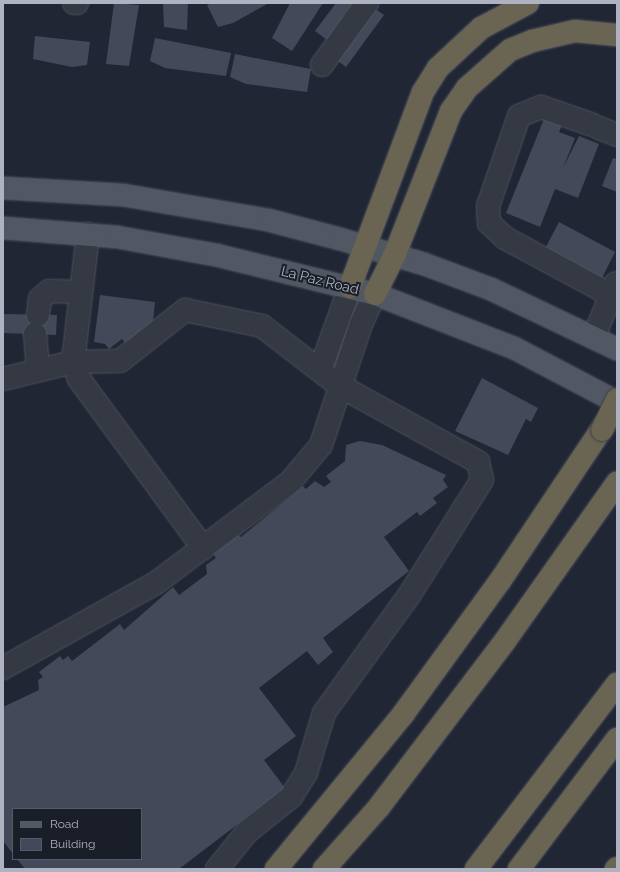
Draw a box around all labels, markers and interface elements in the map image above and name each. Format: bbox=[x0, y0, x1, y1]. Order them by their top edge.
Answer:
street label: La Paz Road bbox=[279, 262, 361, 298]
legend bbox=[12, 808, 142, 860]
text: Road bbox=[50, 817, 79, 831]
text: Building bbox=[50, 837, 96, 851]

